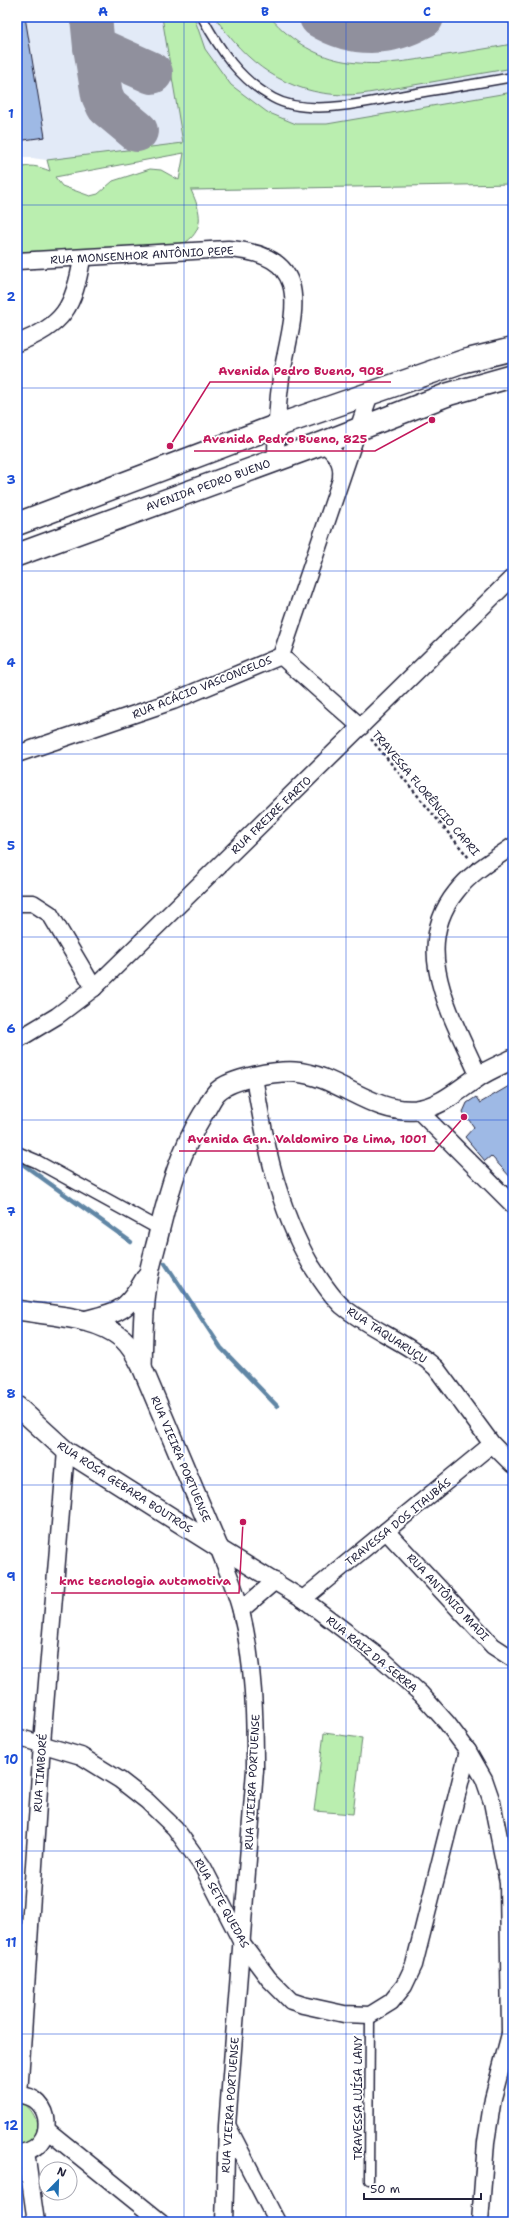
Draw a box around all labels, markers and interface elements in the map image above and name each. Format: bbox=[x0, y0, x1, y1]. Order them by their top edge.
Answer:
text: A bbox=[98, 3, 108, 20]
text: B bbox=[261, 3, 269, 20]
text: C bbox=[423, 3, 431, 20]
text: 1 bbox=[8, 105, 14, 122]
street label: RUA MONSENHOR ANTÔNIO PEPE bbox=[50, 242, 234, 268]
text: 2 bbox=[6, 288, 16, 305]
callout: Avenida Pedro Bueno, 908 bbox=[210, 358, 391, 382]
text: Avenida Pedro Bueno, 908 bbox=[218, 363, 384, 379]
callout: Avenida Pedro Bueno, 825 bbox=[194, 427, 375, 451]
text: Avenida Pedro Bueno, 825 bbox=[203, 431, 367, 447]
street label: AVENIDA PEDRO BUENO bbox=[144, 456, 273, 515]
text: 3 bbox=[6, 471, 16, 488]
street label: RUA ACÁCIO VASCONCELOS bbox=[130, 652, 274, 722]
text: 4 bbox=[6, 654, 16, 671]
street label: TRAVESSA FLORÊNCIO CAPRI bbox=[369, 727, 483, 859]
street label: RUA FREIRE FARTO bbox=[228, 773, 315, 858]
text: 5 bbox=[7, 837, 15, 854]
text: 6 bbox=[6, 1020, 16, 1037]
callout: Avenida Gen. Valdomiro De Lima, 1001 bbox=[179, 1127, 434, 1151]
text: Avenida Gen. Valdomiro De Lima, 1001 bbox=[187, 1131, 427, 1147]
text: 7 bbox=[6, 1203, 16, 1220]
street label: RUA TAQUARUÇU bbox=[344, 1304, 430, 1367]
text: 8 bbox=[6, 1385, 16, 1402]
street label: RUA VIEIRA PORTUENSE bbox=[147, 1394, 214, 1525]
street label: RUA ROSA GEBARA BOUTROS bbox=[54, 1438, 195, 1537]
street label: TRAVESSA DOS ITAUBÁS bbox=[342, 1474, 454, 1570]
street label: RUA ANTÔNIO MADI bbox=[403, 1550, 493, 1644]
text: 9 bbox=[6, 1568, 16, 1585]
callout: kmc tecnologia automotiva bbox=[51, 1569, 239, 1593]
text: kmc tecnologia automotiva bbox=[59, 1573, 232, 1589]
street label: RUA RAIZ DA SERRA bbox=[323, 1613, 420, 1696]
street label: RUA VIEIRA PORTUENSE bbox=[241, 1714, 264, 1850]
street label: RUA TIMBORÉ bbox=[29, 1733, 51, 1813]
text: 10 bbox=[4, 1751, 18, 1768]
street label: RUA SETE QUEDAS bbox=[191, 1856, 252, 1951]
text: 11 bbox=[5, 1934, 17, 1951]
street label: TRAVESSA LUÍSA LANY bbox=[350, 2036, 366, 2160]
street label: RUA VIEIRA PORTUENSE bbox=[218, 2037, 243, 2173]
text: 12 bbox=[4, 2117, 18, 2134]
north arrow bbox=[38, 2161, 78, 2201]
text: N bbox=[55, 2164, 69, 2181]
scale bar bbox=[364, 2175, 481, 2201]
text: 50 m bbox=[370, 2181, 400, 2197]

